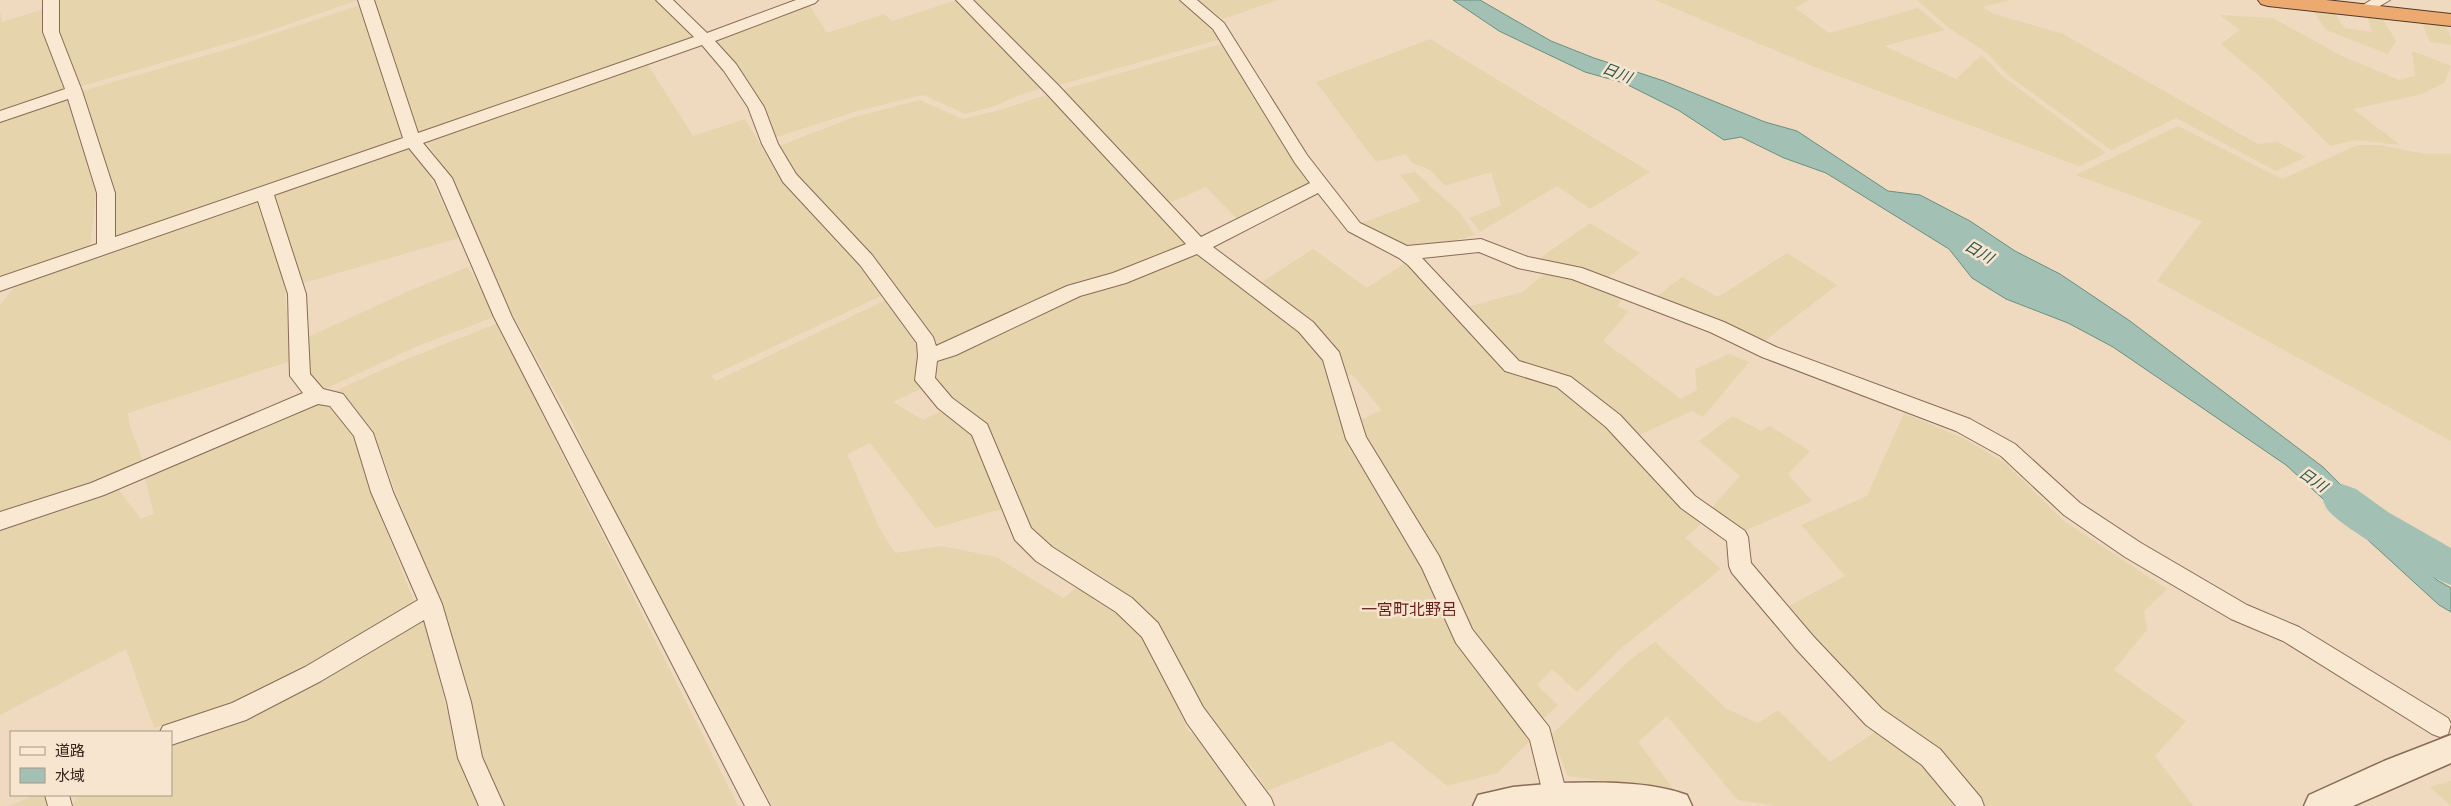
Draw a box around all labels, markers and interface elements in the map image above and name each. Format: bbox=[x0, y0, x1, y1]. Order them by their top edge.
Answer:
water label: 日川 bbox=[1600, 57, 1637, 87]
water label: 日川 bbox=[1962, 235, 1999, 268]
water label: 日川 bbox=[2296, 462, 2333, 497]
district label: 一宮町北野呂 bbox=[1361, 598, 1457, 620]
legend bbox=[10, 731, 172, 796]
text: 道路 bbox=[55, 740, 85, 760]
text: 水域 bbox=[55, 765, 85, 785]

